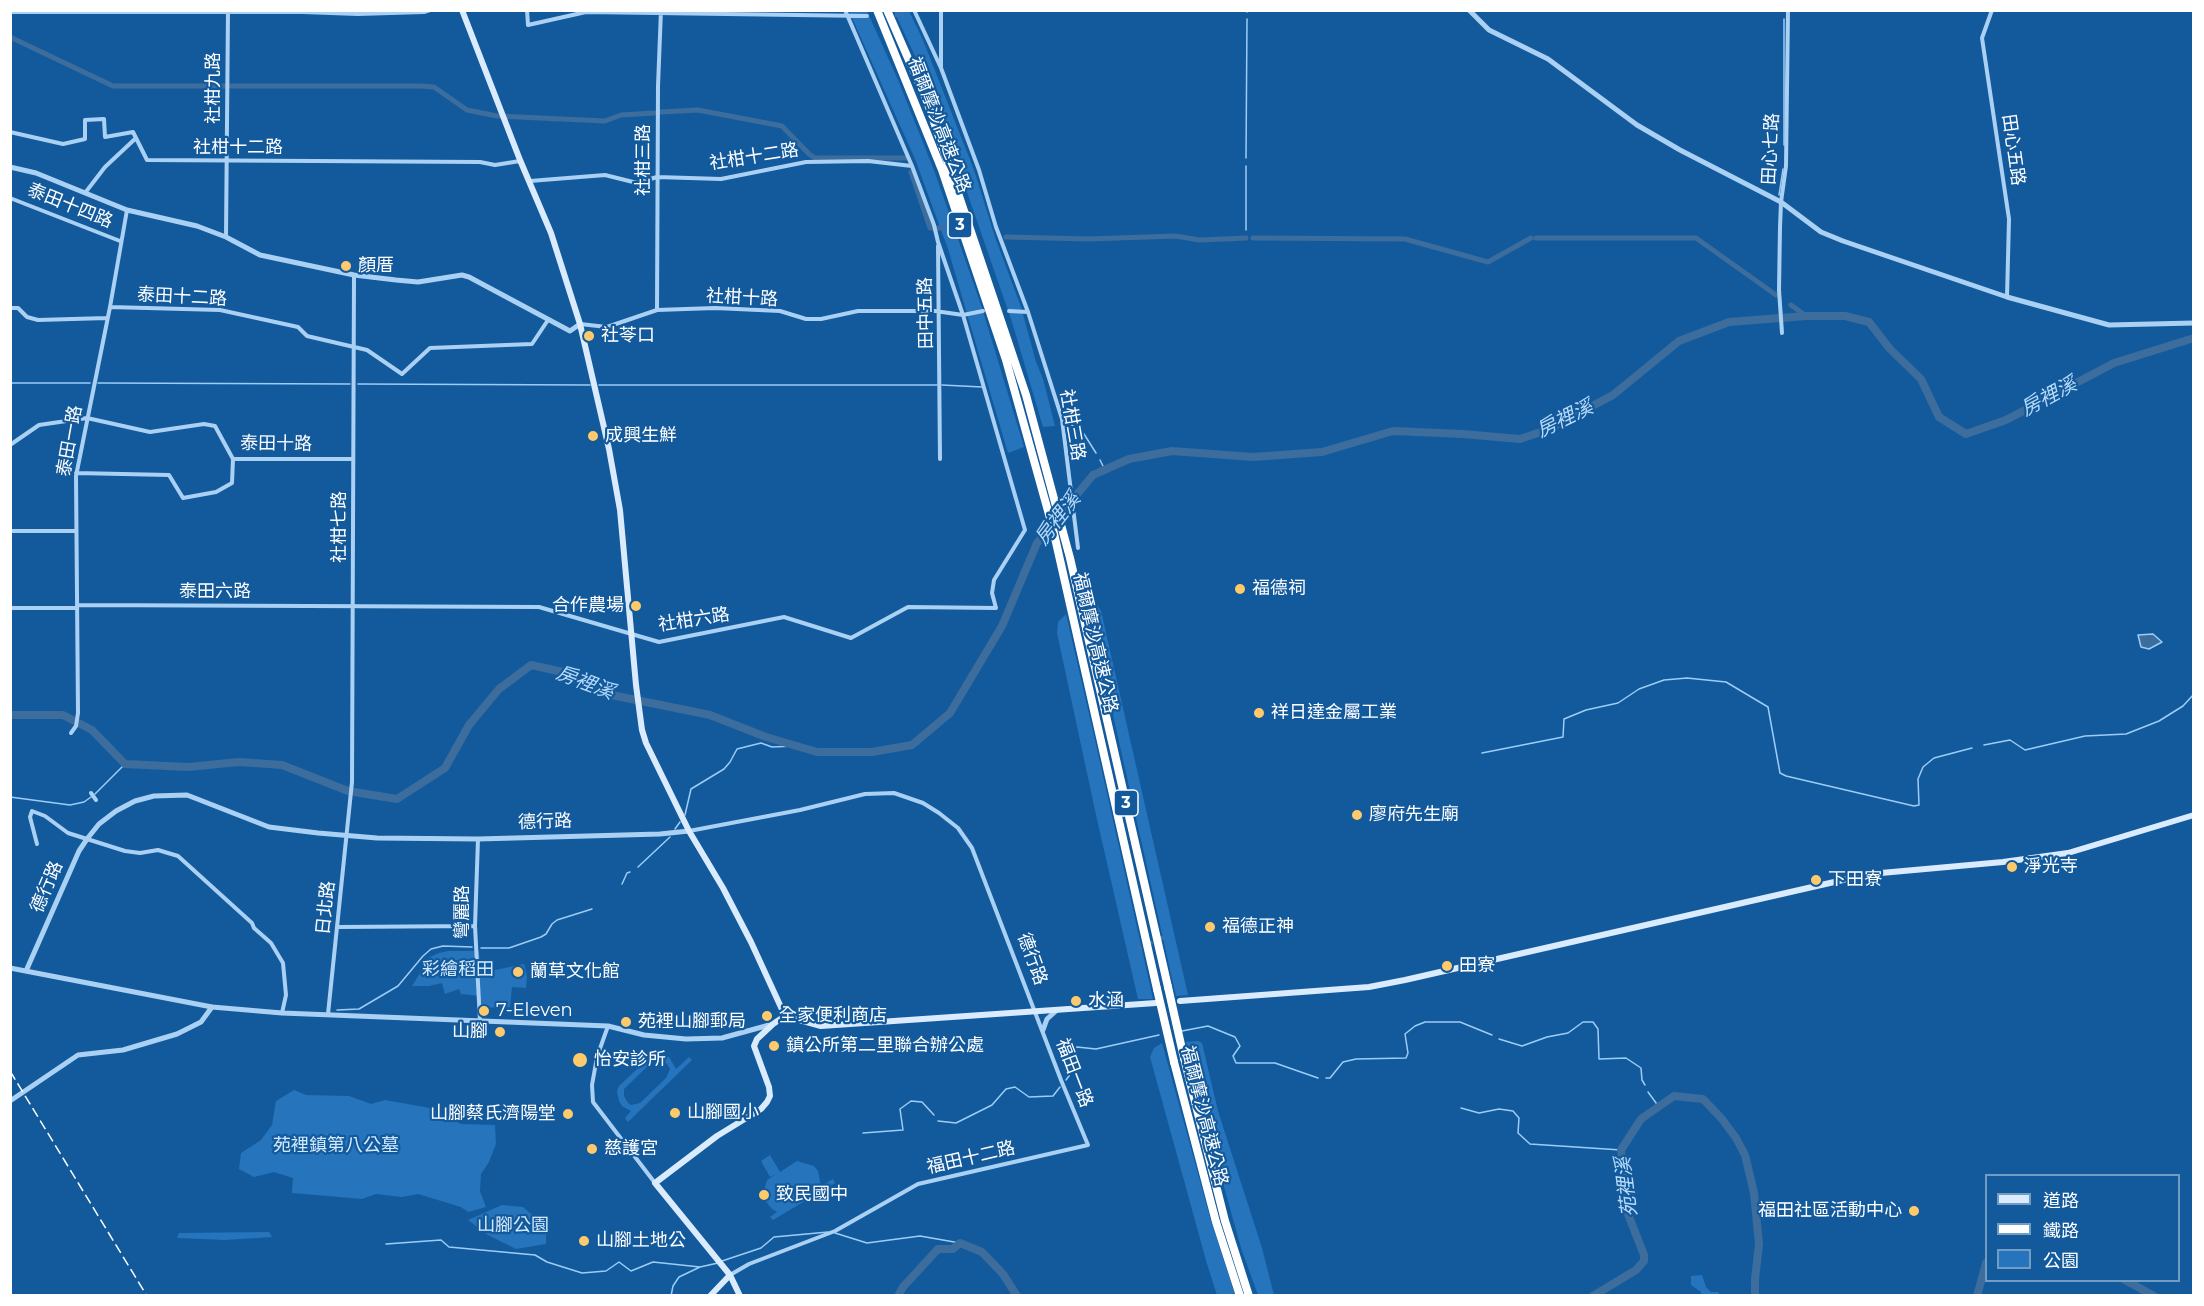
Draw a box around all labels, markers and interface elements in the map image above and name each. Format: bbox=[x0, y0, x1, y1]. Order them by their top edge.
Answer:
street label: 社柑九路 bbox=[203, 52, 225, 124]
street label: 福爾摩沙高速公路 bbox=[903, 54, 975, 196]
street label: 田心七路 bbox=[1758, 112, 1784, 186]
street label: 田心五路 bbox=[1997, 113, 2029, 187]
street label: 社柑三路 bbox=[633, 124, 655, 196]
street label: 社柑十二路 bbox=[193, 137, 283, 159]
street label: 社柑十二路 bbox=[708, 139, 800, 175]
street label: 泰田十四路 bbox=[24, 179, 116, 233]
road number: 3 bbox=[948, 212, 972, 238]
place label: 顏厝 bbox=[358, 255, 394, 277]
marker: 顏厝 bbox=[339, 259, 353, 273]
street label: 田中五路 bbox=[915, 277, 937, 349]
street label: 泰田十二路 bbox=[136, 284, 228, 310]
street label: 社柑十路 bbox=[705, 285, 779, 311]
place label: 社苓口 bbox=[601, 325, 655, 347]
marker: 社苓口 bbox=[582, 329, 596, 343]
water label: 房裡溪 bbox=[2017, 372, 2081, 422]
street label: 社柑三路 bbox=[1055, 388, 1089, 462]
water label: 房裡溪 bbox=[1533, 395, 1597, 443]
street label: 泰田一路 bbox=[53, 404, 87, 478]
place label: 成興生鮮 bbox=[605, 425, 677, 447]
marker: 成興生鮮 bbox=[586, 429, 600, 443]
street label: 泰田十路 bbox=[240, 433, 312, 455]
water label: 房裡溪 bbox=[1030, 488, 1086, 550]
street label: 社柑七路 bbox=[329, 491, 351, 563]
street label: 福爾摩沙高速公路 bbox=[1068, 570, 1122, 716]
place label: 福德祠 bbox=[1252, 578, 1306, 600]
street label: 泰田六路 bbox=[179, 581, 251, 603]
marker: 福德祠 bbox=[1233, 582, 1247, 596]
place label: 合作農場 bbox=[552, 595, 624, 617]
marker: 合作農場 bbox=[629, 599, 643, 613]
street label: 社柑六路 bbox=[657, 604, 731, 636]
water label: 房裡溪 bbox=[553, 661, 617, 705]
place label: 祥日達金屬工業 bbox=[1271, 702, 1397, 724]
marker: 祥日達金屬工業 bbox=[1252, 706, 1266, 720]
road number: 3 bbox=[1114, 790, 1138, 816]
place label: 廖府先生廟 bbox=[1369, 804, 1459, 826]
marker: 廖府先生廟 bbox=[1350, 808, 1364, 822]
street label: 德行路 bbox=[518, 810, 572, 834]
place label: 淨光寺 bbox=[2024, 856, 2078, 878]
street label: 德行路 bbox=[27, 858, 67, 916]
marker: 淨光寺 bbox=[2005, 860, 2019, 874]
place label: 下田寮 bbox=[1828, 869, 1882, 891]
marker: 下田寮 bbox=[1809, 873, 1823, 887]
street label: 日北路 bbox=[312, 880, 340, 936]
street label: 彎麗路 bbox=[452, 885, 474, 939]
place label: 福德正神 bbox=[1222, 916, 1294, 938]
marker: 福德正神 bbox=[1203, 920, 1217, 934]
street label: 德行路 bbox=[1013, 930, 1051, 988]
place label: 田寮 bbox=[1459, 955, 1495, 977]
park label: 彩繪稻田 bbox=[422, 959, 494, 981]
marker: 田寮 bbox=[1440, 959, 1454, 973]
place label: 蘭草文化館 bbox=[530, 961, 620, 983]
marker: 蘭草文化館 bbox=[511, 965, 525, 979]
place label: 水涵 bbox=[1088, 990, 1124, 1012]
marker: 水涵 bbox=[1069, 994, 1083, 1008]
place label: 7-Eleven bbox=[496, 1000, 573, 1022]
marker: 7-Eleven bbox=[477, 1004, 491, 1018]
place label: 全家便利商店 bbox=[779, 1005, 887, 1027]
marker: 全家便利商店 bbox=[760, 1009, 774, 1023]
place label: 苑裡山腳郵局 bbox=[638, 1011, 746, 1033]
marker: 苑裡山腳郵局 bbox=[619, 1015, 633, 1029]
place label: 山腳 bbox=[452, 1021, 488, 1043]
marker: 山腳 bbox=[493, 1025, 507, 1039]
place label: 鎮公所第二里聯合辦公處 bbox=[786, 1035, 984, 1057]
street label: 福田一路 bbox=[1051, 1036, 1097, 1110]
marker: 鎮公所第二里聯合辦公處 bbox=[767, 1039, 781, 1053]
street label: 福爾摩沙高速公路 bbox=[1176, 1044, 1232, 1188]
place label: 怡安診所 bbox=[594, 1049, 666, 1071]
marker: 怡安診所 bbox=[571, 1051, 589, 1069]
place label: 山腳國小 bbox=[687, 1102, 759, 1124]
place label: 山腳蔡氏濟陽堂 bbox=[430, 1103, 556, 1125]
marker: 山腳國小 bbox=[668, 1106, 682, 1120]
marker: 山腳蔡氏濟陽堂 bbox=[561, 1107, 575, 1121]
park label: 苑裡鎮第八公墓 bbox=[273, 1135, 399, 1157]
street label: 福田十二路 bbox=[925, 1137, 1017, 1179]
place label: 慈護宮 bbox=[604, 1138, 658, 1160]
marker: 慈護宮 bbox=[585, 1142, 599, 1156]
water label: 苑裡溪 bbox=[1611, 1156, 1643, 1218]
legend bbox=[1985, 1174, 2180, 1282]
place label: 致民國中 bbox=[776, 1184, 848, 1206]
marker: 致民國中 bbox=[757, 1188, 771, 1202]
text: 道路 bbox=[2043, 1190, 2079, 1212]
place label: 福田社區活動中心 bbox=[1758, 1200, 1902, 1222]
marker: 福田社區活動中心 bbox=[1907, 1204, 1921, 1218]
park label: 山腳公園 bbox=[477, 1215, 549, 1237]
text: 鐵路 bbox=[2043, 1220, 2079, 1242]
place label: 山腳土地公 bbox=[596, 1230, 686, 1252]
marker: 山腳土地公 bbox=[577, 1234, 591, 1248]
text: 公園 bbox=[2043, 1250, 2079, 1272]

